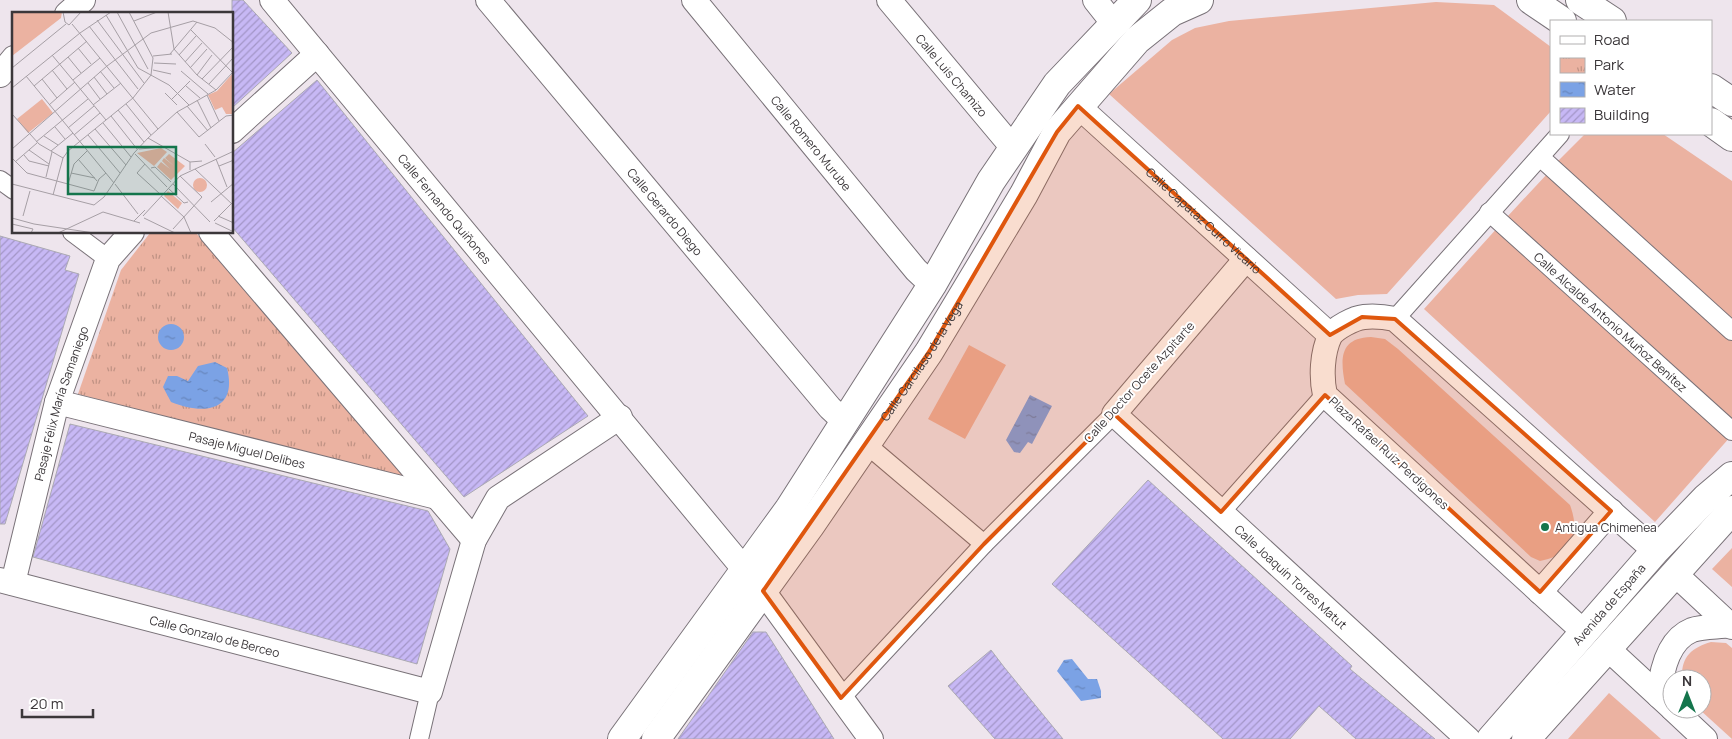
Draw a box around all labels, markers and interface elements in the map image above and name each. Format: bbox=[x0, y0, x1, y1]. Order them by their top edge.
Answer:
inset map bbox=[12, 12, 234, 234]
legend bbox=[1550, 20, 1712, 135]
text: Road bbox=[1594, 29, 1630, 50]
street label: Calle Luis Chamizo bbox=[912, 30, 992, 120]
text: Park bbox=[1594, 54, 1624, 75]
text: Water bbox=[1594, 79, 1636, 100]
street label: Calle Romero Murube bbox=[767, 92, 856, 194]
text: Building bbox=[1594, 104, 1649, 125]
street label: Calle Fernando Quiñones bbox=[394, 150, 496, 267]
street label: Calle Capataz Curro Vicario bbox=[1142, 163, 1265, 277]
street label: Calle Gerardo Diego bbox=[624, 164, 707, 259]
street label: Calle Alcalde Antonio Muñoz Benítez bbox=[1530, 248, 1691, 396]
street label: Calle Garcilaso de la Vega bbox=[876, 298, 966, 424]
street label: Calle Doctor Ocete Azpitarte bbox=[1080, 318, 1198, 446]
street label: Pasaje Félix María Samaniego bbox=[30, 323, 92, 483]
street label: Plaza Rafael Ruiz Perdigones bbox=[1325, 393, 1453, 513]
street label: Pasaje Miguel Delibes bbox=[187, 427, 307, 472]
place label: Antigua Chimenea bbox=[1555, 519, 1657, 536]
street label: Calle Joaquín Torres Matut bbox=[1231, 520, 1351, 633]
marker: Antigua Chimenea bbox=[1539, 521, 1551, 533]
street label: Avenida de España bbox=[1568, 560, 1649, 649]
street label: Calle Gonzalo de Berceo bbox=[148, 611, 282, 661]
north arrow bbox=[1662, 669, 1712, 719]
text: N bbox=[1682, 671, 1692, 690]
scale bar bbox=[22, 686, 94, 718]
text: 20 m bbox=[30, 693, 63, 714]

